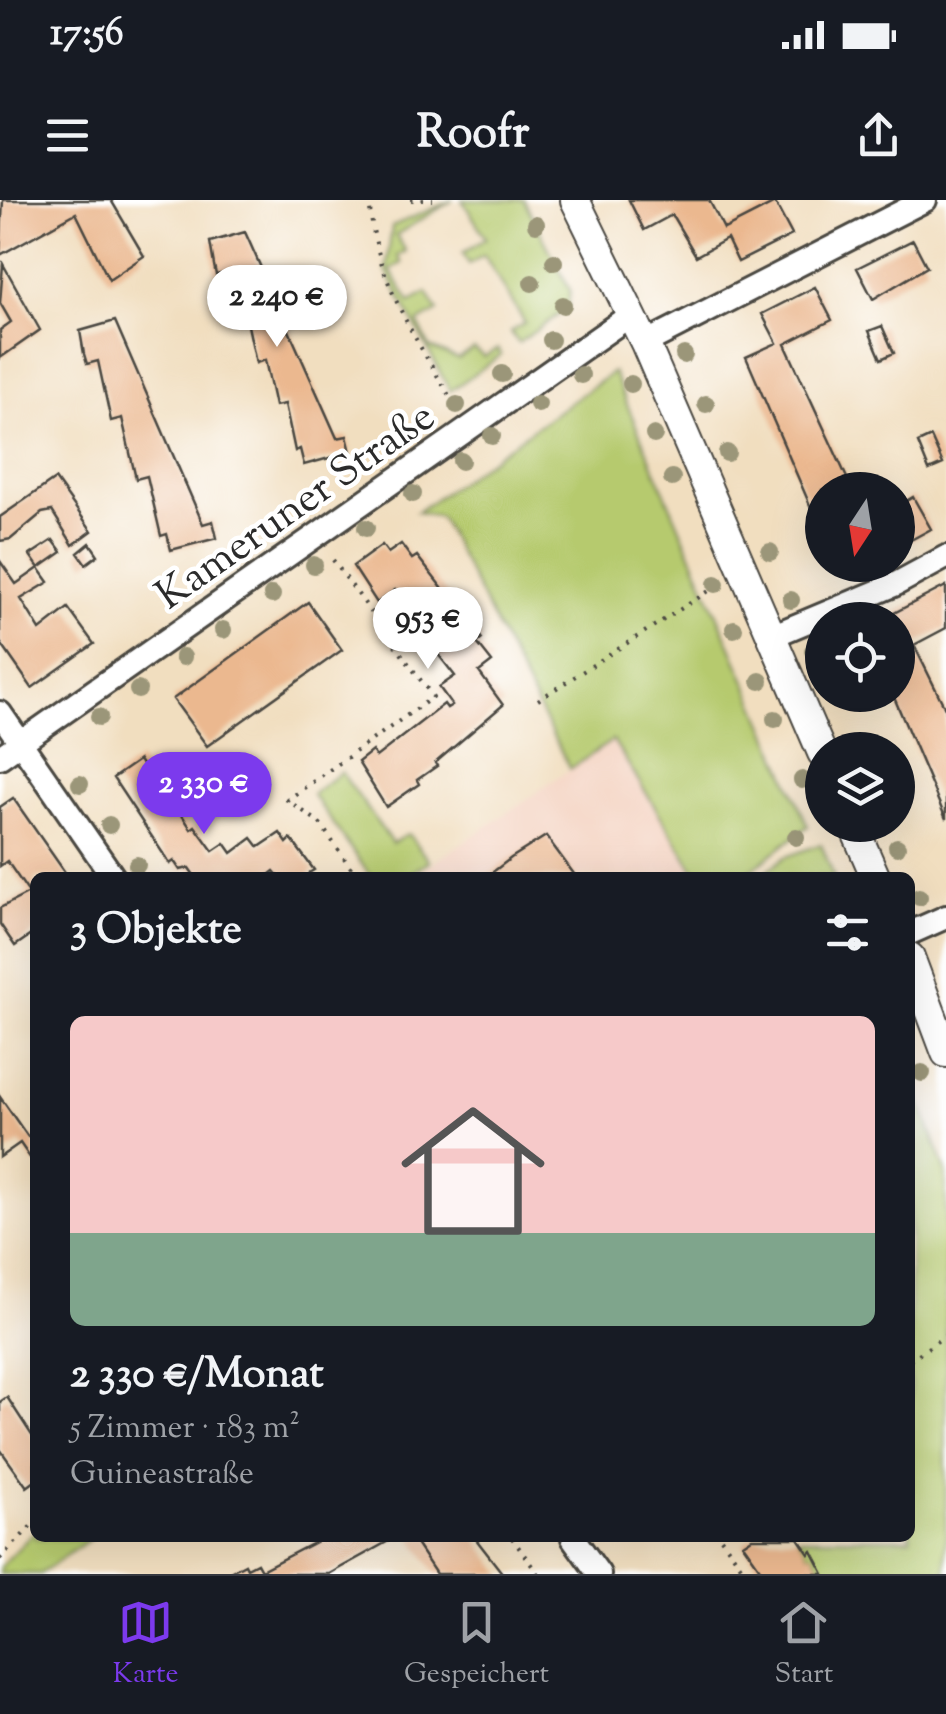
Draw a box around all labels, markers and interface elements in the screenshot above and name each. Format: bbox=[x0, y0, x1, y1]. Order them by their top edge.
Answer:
text: 17:56 bbox=[50, 8, 124, 62]
text: Roofr bbox=[417, 103, 529, 168]
icon: menu bbox=[40, 108, 95, 163]
icon: share bbox=[851, 108, 906, 163]
pin: 2 240 € bbox=[185, 265, 369, 350]
text: 2 240 € bbox=[229, 274, 325, 320]
street label: Kameruner Straße bbox=[145, 389, 449, 627]
north arrow bbox=[805, 472, 915, 582]
map controls bbox=[805, 472, 915, 842]
pin: 953 € bbox=[358, 587, 498, 672]
text: 953 € bbox=[395, 596, 461, 642]
button: locate bbox=[805, 602, 915, 712]
button: layers bbox=[805, 732, 915, 842]
pin: 2 330 € bbox=[112, 752, 296, 837]
text: 2 330 € bbox=[159, 761, 249, 807]
text: 3 Objekte bbox=[70, 902, 242, 962]
icon: filters bbox=[820, 905, 875, 960]
icon: home bbox=[383, 1081, 563, 1261]
text: 2 330 €/Monat bbox=[70, 1346, 324, 1406]
text: 5 Zimmer · 183 m² bbox=[70, 1406, 300, 1452]
text: Guineastraße bbox=[70, 1452, 254, 1498]
tab: Karte bbox=[113, 1595, 179, 1695]
tab: Gespeichert bbox=[404, 1595, 549, 1695]
tab: Start bbox=[774, 1595, 833, 1695]

